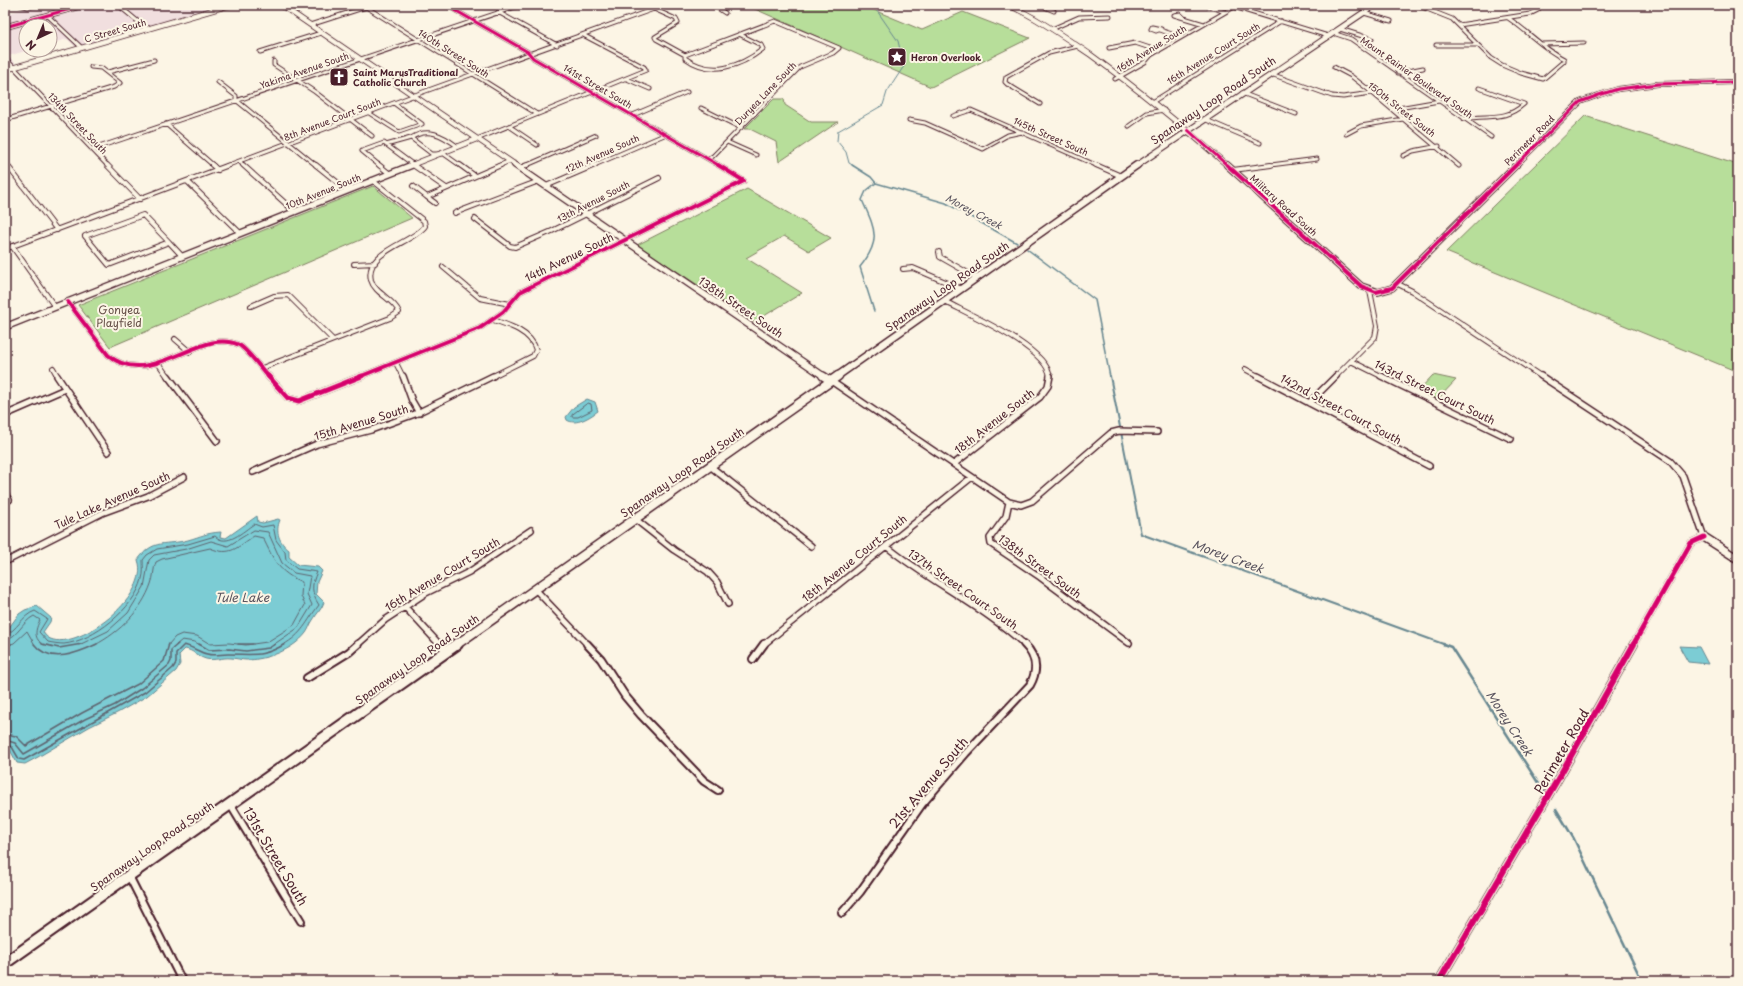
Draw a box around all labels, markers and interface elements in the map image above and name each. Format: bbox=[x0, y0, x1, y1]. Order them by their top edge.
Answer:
street label: C Street South bbox=[82, 14, 148, 46]
north arrow bbox=[18, 18, 58, 58]
street label: 16th Avenue Court South bbox=[1164, 19, 1262, 87]
street label: 16th Avenue South bbox=[1113, 21, 1189, 75]
street label: 140th Street South bbox=[416, 25, 492, 81]
street label: Mount Rainier Boulevard South bbox=[1358, 33, 1476, 121]
text: N bbox=[21, 36, 40, 55]
place icon: Heron Overlook bbox=[886, 46, 908, 68]
street label: Yakima Avenue South bbox=[258, 48, 350, 92]
place label: Heron Overlook bbox=[911, 50, 981, 64]
street label: Spanaway Loop Road South bbox=[1147, 52, 1279, 148]
street label: Duryea Lane South bbox=[731, 58, 799, 128]
street label: 141st Street South bbox=[561, 61, 635, 111]
place label: Saint MarysTraditional Catholic Church bbox=[353, 65, 459, 89]
church icon: Saint MarysTraditional Catholic Church bbox=[328, 66, 350, 88]
street label: 150th Street South bbox=[1365, 78, 1439, 140]
street label: 134th Street South bbox=[45, 89, 111, 157]
street label: 8th Avenue Court South bbox=[281, 94, 383, 144]
street label: Perimeter Road bbox=[1501, 112, 1557, 168]
street label: 145th Street South bbox=[1011, 113, 1091, 159]
street label: 12th Avenue South bbox=[563, 130, 641, 176]
street label: 10th Avenue South bbox=[283, 170, 363, 212]
street label: Military Road South bbox=[1247, 171, 1321, 239]
street label: 13th Avenue South bbox=[554, 177, 632, 225]
water label: Morey Creek bbox=[943, 190, 1006, 233]
street label: 14th Avenue South bbox=[522, 228, 616, 286]
street label: Spanaway Loop Road South bbox=[882, 237, 1012, 335]
street label: 138th Street South bbox=[695, 272, 787, 342]
park label: Gonyea Playfield bbox=[96, 301, 142, 331]
street label: 143rd Street Court South bbox=[1372, 355, 1498, 429]
street label: 142nd Street Court South bbox=[1277, 370, 1405, 448]
street label: 18th Avenue South bbox=[950, 384, 1038, 458]
street label: 15th Avenue South bbox=[312, 400, 410, 444]
street label: Spanaway Loop Road South bbox=[617, 423, 747, 521]
street label: Tule Lake Avenue South bbox=[51, 467, 173, 533]
street label: 18th Avenue Court South bbox=[798, 510, 910, 606]
street label: 138th Street South bbox=[995, 530, 1085, 602]
street label: 16th Avenue Court South bbox=[381, 533, 503, 615]
water label: Morey Creek bbox=[1190, 535, 1268, 578]
street label: 137th Street Court South bbox=[905, 545, 1021, 633]
water label: Tule Lake bbox=[215, 588, 270, 606]
street label: Spanaway Loop Road South bbox=[352, 610, 482, 708]
water label: Morey Creek bbox=[1482, 687, 1539, 760]
street label: Perimeter Road bbox=[1529, 705, 1593, 797]
street label: 21st Avenue South bbox=[884, 732, 972, 832]
street label: Spanaway Loop Road South bbox=[87, 797, 217, 895]
street label: 131st Street South bbox=[239, 803, 313, 909]

